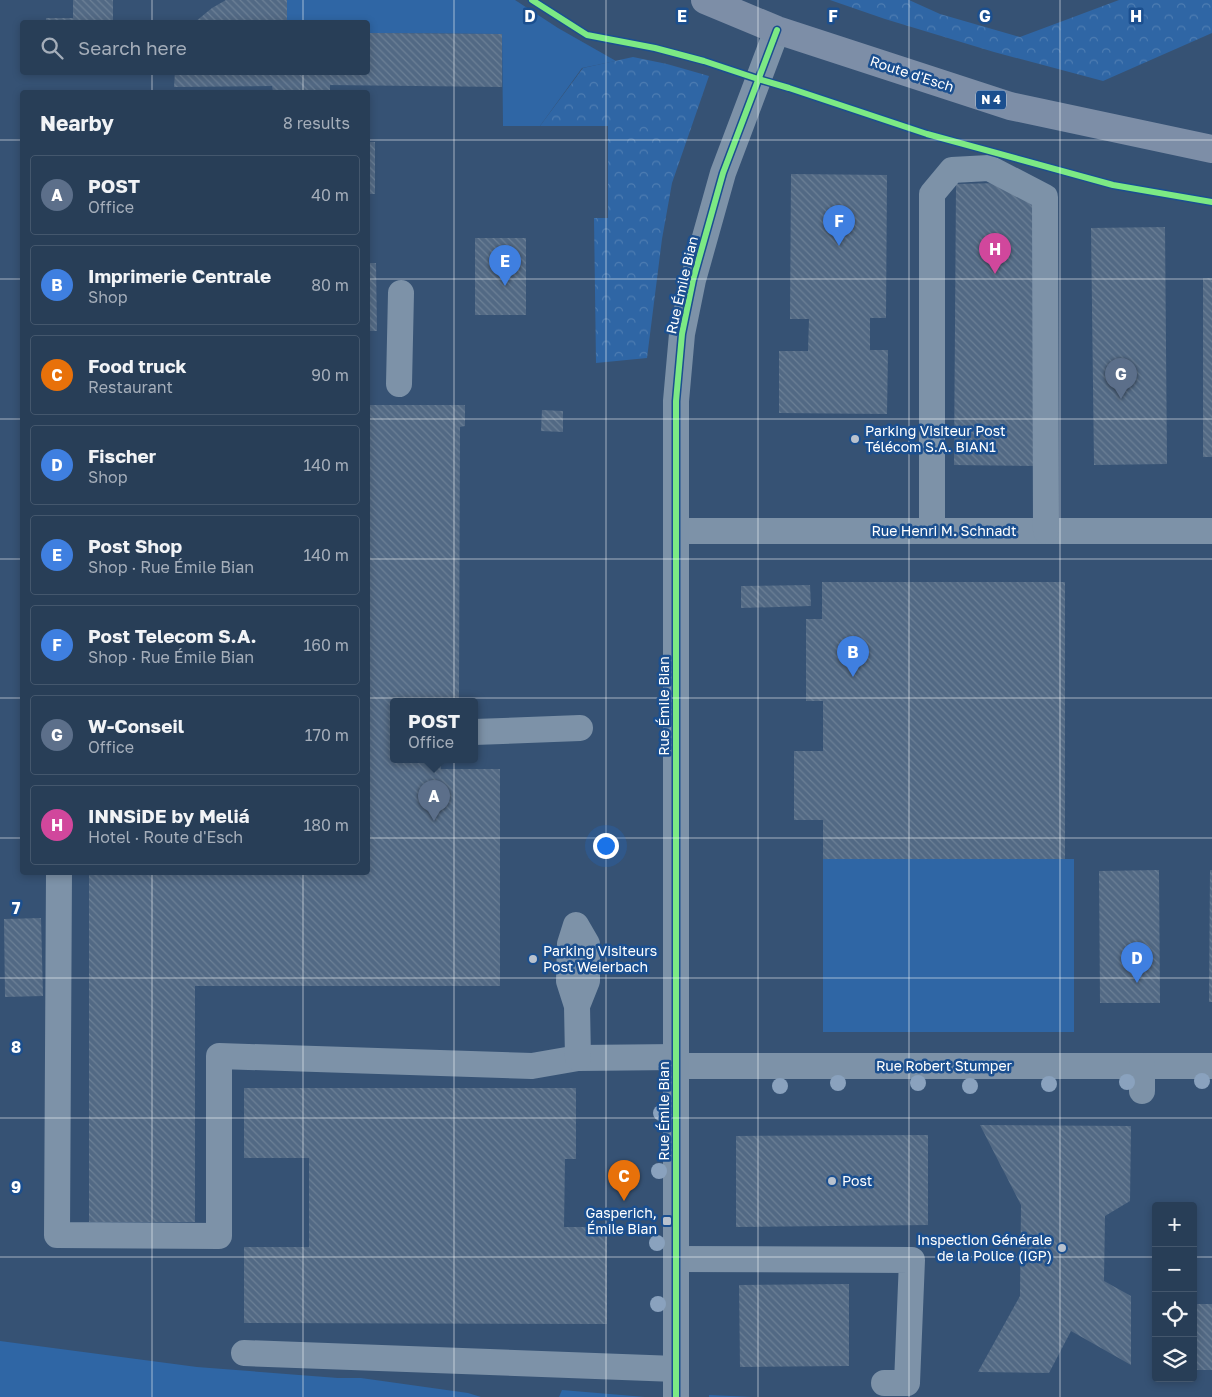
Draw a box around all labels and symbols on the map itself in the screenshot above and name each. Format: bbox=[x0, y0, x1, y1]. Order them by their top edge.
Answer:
text: D bbox=[524, 6, 536, 26]
text: E bbox=[677, 6, 687, 26]
text: F bbox=[828, 6, 838, 26]
text: G bbox=[979, 6, 991, 26]
text: H bbox=[1130, 6, 1142, 26]
street label: Route d'Esch bbox=[868, 52, 956, 95]
road number: N 4 bbox=[976, 90, 1006, 110]
pin: F bbox=[823, 205, 855, 246]
pin: H bbox=[979, 233, 1011, 274]
street label: Rue Émile Bian bbox=[662, 234, 701, 335]
pin: E bbox=[489, 245, 521, 286]
pin: G bbox=[1105, 358, 1137, 399]
place label: Parking Visiteur Post Télécom S.A. BIAN1 bbox=[865, 422, 1006, 455]
marker: Parking Visiteur Post Télécom S.A. BIAN1 bbox=[849, 433, 861, 445]
street label: Rue Henri M. Schnadt bbox=[871, 522, 1017, 539]
pin: B bbox=[837, 636, 869, 677]
street label: Rue Émile Bian bbox=[655, 656, 672, 756]
pin: A bbox=[418, 780, 450, 821]
your location bbox=[593, 833, 619, 859]
text: 7 bbox=[12, 898, 21, 918]
place label: Parking Visiteurs Post Weierbach bbox=[543, 942, 657, 975]
pin: D bbox=[1121, 942, 1153, 983]
marker: Parking Visiteurs Post Weierbach bbox=[527, 953, 539, 965]
text: 8 bbox=[11, 1037, 21, 1057]
street label: Rue Robert Stumper bbox=[876, 1057, 1013, 1074]
street label: Rue Émile Bian bbox=[655, 1061, 672, 1161]
pin: C bbox=[608, 1160, 640, 1201]
place label: Post bbox=[842, 1172, 872, 1189]
marker: Post bbox=[826, 1175, 838, 1187]
text: 9 bbox=[11, 1177, 21, 1197]
place label: Gasperich, Émile Bian bbox=[585, 1204, 657, 1237]
marker: Gasperich, Émile Bian bbox=[661, 1215, 673, 1227]
place label: Inspection Générale de la Police (IGP) bbox=[917, 1231, 1052, 1264]
marker: Inspection Générale de la Police (IGP) bbox=[1056, 1242, 1068, 1254]

